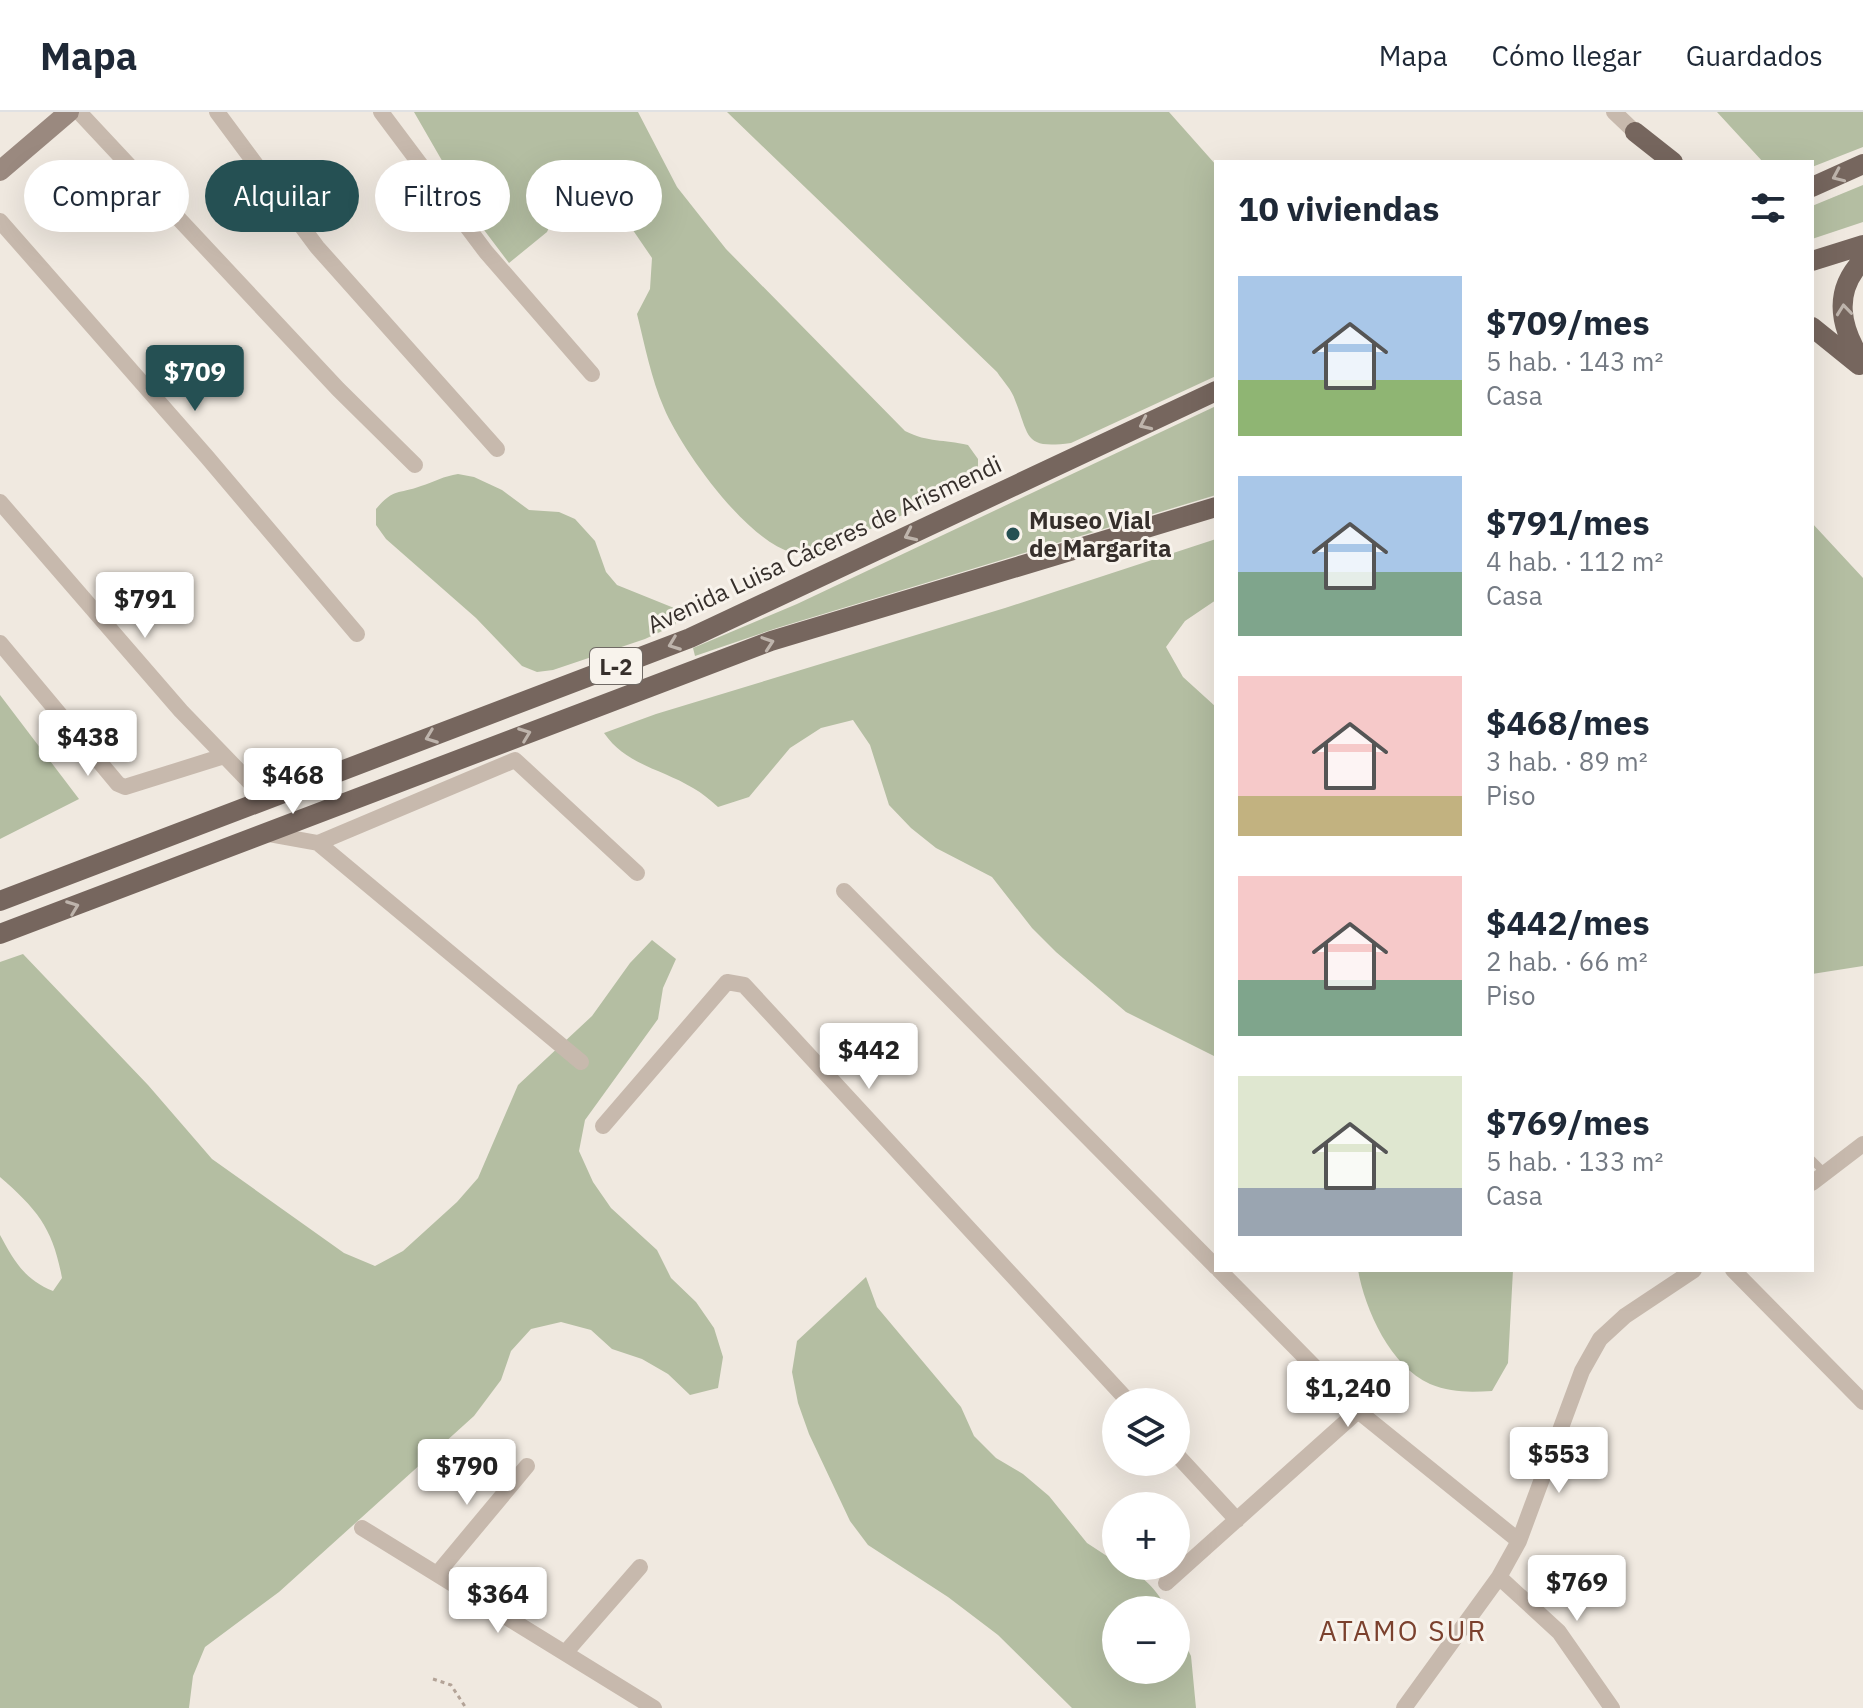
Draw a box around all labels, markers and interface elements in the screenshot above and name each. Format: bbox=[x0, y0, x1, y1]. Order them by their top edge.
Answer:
text: Mapa bbox=[40, 31, 137, 80]
text: Mapa bbox=[1379, 37, 1448, 74]
text: Cómo llegar bbox=[1492, 37, 1642, 74]
text: Guardados bbox=[1686, 37, 1823, 74]
chip: Comprar bbox=[24, 160, 189, 232]
chip: Alquilar bbox=[205, 160, 359, 232]
chip: Filtros bbox=[375, 160, 510, 232]
chip: Nuevo bbox=[526, 160, 662, 232]
one-way arrow bbox=[1831, 166, 1846, 182]
text: 10 viviendas bbox=[1238, 186, 1439, 230]
icon: filters bbox=[1746, 186, 1790, 230]
text: $709/mes bbox=[1486, 300, 1650, 344]
one-way arrow bbox=[1836, 303, 1853, 316]
icon: home bbox=[1302, 308, 1398, 404]
text: 5 hab. · 143 m² bbox=[1486, 344, 1663, 378]
pin: $709 bbox=[148, 345, 242, 413]
text: $709 bbox=[164, 354, 226, 388]
text: Casa bbox=[1486, 378, 1543, 412]
one-way arrow bbox=[1139, 414, 1153, 430]
street label: Avenida Luisa Cáceres de Arismendi bbox=[642, 448, 1006, 640]
text: $791/mes bbox=[1486, 500, 1650, 544]
place label: Museo Vial de Margarita bbox=[1029, 504, 1172, 564]
icon: home bbox=[1302, 508, 1398, 604]
one-way arrow bbox=[904, 525, 918, 541]
marker: Museo Vial de Margarita bbox=[1004, 525, 1022, 543]
text: 4 hab. · 112 m² bbox=[1486, 544, 1663, 578]
pin: $791 bbox=[98, 572, 192, 640]
text: Casa bbox=[1486, 578, 1543, 612]
text: $791 bbox=[114, 581, 176, 615]
one-way arrow bbox=[668, 634, 682, 651]
one-way arrow bbox=[761, 636, 775, 652]
road number: L-2 bbox=[590, 648, 642, 684]
text: $468/mes bbox=[1486, 700, 1650, 744]
icon: home bbox=[1302, 708, 1398, 804]
pin: $438 bbox=[41, 710, 135, 778]
text: $438 bbox=[57, 719, 119, 753]
one-way arrow bbox=[425, 727, 439, 744]
one-way arrow bbox=[517, 727, 531, 744]
text: 3 hab. · 89 m² bbox=[1486, 744, 1648, 778]
pin: $468 bbox=[246, 748, 340, 816]
text: $468 bbox=[262, 757, 324, 791]
text: Piso bbox=[1486, 778, 1535, 812]
one-way arrow bbox=[65, 900, 79, 917]
text: $442/mes bbox=[1486, 900, 1650, 944]
icon: home bbox=[1302, 908, 1398, 1004]
text: 2 hab. · 66 m² bbox=[1486, 944, 1648, 978]
text: Piso bbox=[1486, 978, 1535, 1012]
pin: $442 bbox=[822, 1023, 916, 1091]
text: $442 bbox=[838, 1032, 900, 1066]
text: $769/mes bbox=[1486, 1100, 1650, 1144]
icon: home bbox=[1302, 1108, 1398, 1204]
text: 5 hab. · 133 m² bbox=[1486, 1144, 1663, 1178]
text: Casa bbox=[1486, 1178, 1543, 1212]
pin: $1,240 bbox=[1283, 1361, 1413, 1429]
text: $1,240 bbox=[1305, 1370, 1391, 1404]
map controls bbox=[1102, 1388, 1190, 1684]
button: layers bbox=[1102, 1388, 1190, 1476]
pin: $553 bbox=[1512, 1427, 1606, 1495]
text: $553 bbox=[1528, 1436, 1590, 1470]
pin: $790 bbox=[420, 1439, 514, 1507]
text: $790 bbox=[436, 1448, 498, 1482]
button: + bbox=[1102, 1492, 1190, 1580]
pin: $769 bbox=[1530, 1555, 1624, 1623]
text: $769 bbox=[1546, 1564, 1608, 1598]
pin: $364 bbox=[451, 1567, 545, 1635]
text: $364 bbox=[467, 1576, 529, 1610]
button: − bbox=[1102, 1596, 1190, 1684]
district label: ATAMO SUR bbox=[1319, 1612, 1487, 1649]

